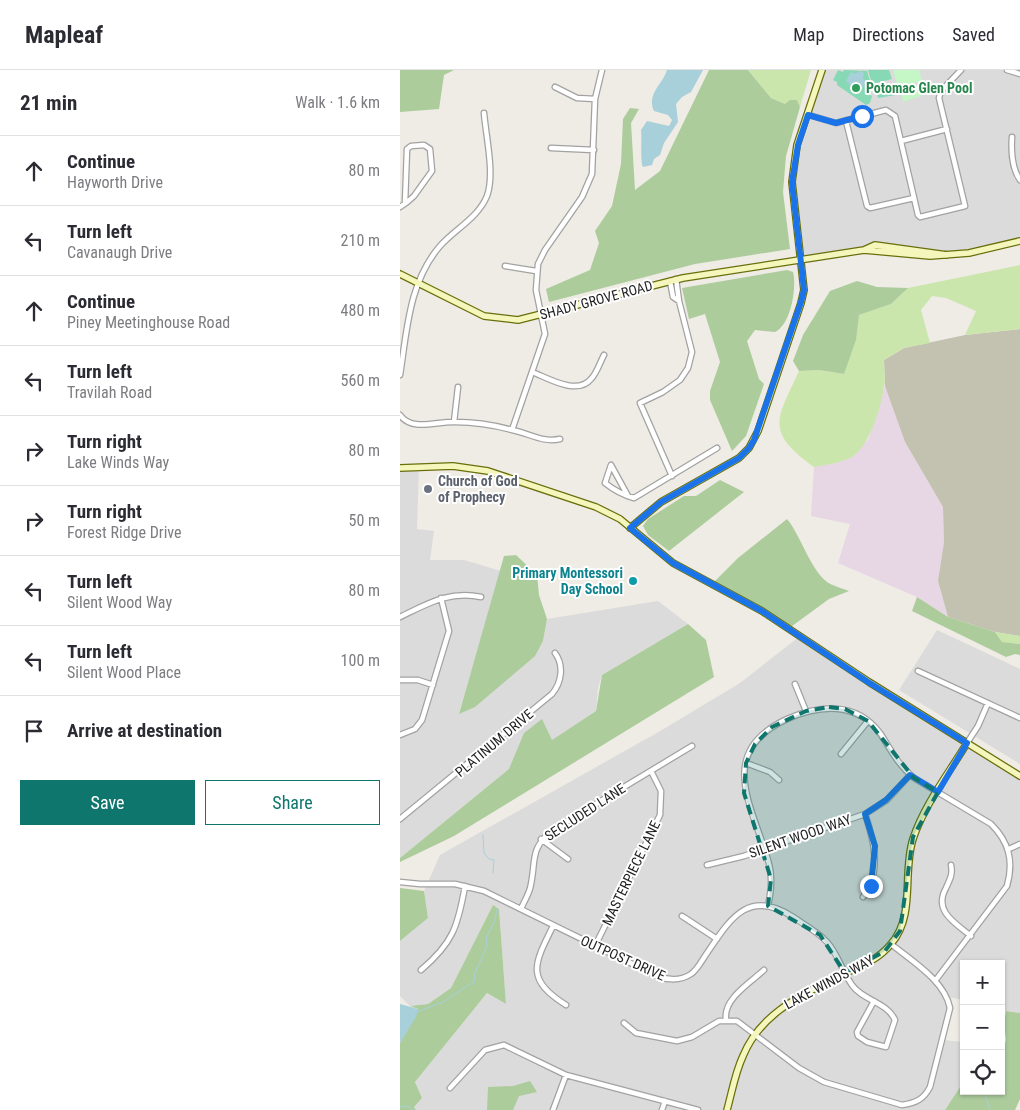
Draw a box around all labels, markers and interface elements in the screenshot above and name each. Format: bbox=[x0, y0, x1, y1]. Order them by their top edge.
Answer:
text: Mapleaf bbox=[25, 21, 103, 49]
text: Map bbox=[793, 24, 824, 45]
text: Directions bbox=[852, 24, 924, 45]
text: Saved bbox=[952, 24, 995, 45]
place label: Potomac Glen Pool bbox=[866, 80, 972, 96]
marker: Potomac Glen Pool bbox=[850, 82, 862, 94]
text: 21 min bbox=[20, 91, 77, 115]
text: Walk · 1.6 km bbox=[295, 93, 380, 112]
route start bbox=[851, 105, 874, 128]
text: Continue bbox=[67, 150, 135, 173]
icon: ahead bbox=[20, 157, 48, 185]
text: 80 m bbox=[348, 161, 380, 180]
text: Hayworth Drive bbox=[67, 173, 163, 192]
text: Turn left bbox=[67, 220, 132, 243]
icon: left bbox=[20, 227, 48, 255]
text: 210 m bbox=[341, 231, 380, 250]
text: Cavanaugh Drive bbox=[67, 243, 172, 262]
street label: SHADY GROVE ROAD bbox=[538, 277, 654, 323]
text: Continue bbox=[67, 290, 135, 313]
icon: ahead bbox=[20, 297, 48, 325]
text: 480 m bbox=[341, 301, 380, 320]
text: Piney Meetinghouse Road bbox=[67, 313, 230, 332]
text: Turn left bbox=[67, 360, 132, 383]
icon: left bbox=[20, 367, 48, 395]
text: 560 m bbox=[341, 371, 380, 390]
text: Travilah Road bbox=[67, 383, 152, 402]
text: Turn right bbox=[67, 430, 142, 453]
icon: right bbox=[20, 437, 48, 465]
text: 80 m bbox=[348, 441, 380, 460]
text: Lake Winds Way bbox=[67, 453, 169, 472]
place label: Church of God of Prophecy bbox=[438, 473, 518, 505]
marker: Church of God of Prophecy bbox=[422, 483, 434, 495]
text: Turn right bbox=[67, 500, 142, 523]
icon: right bbox=[20, 507, 48, 535]
text: 50 m bbox=[348, 511, 380, 530]
text: Forest Ridge Drive bbox=[67, 523, 182, 542]
place label: Primary Montessori Day School bbox=[512, 565, 623, 597]
text: Turn left bbox=[67, 570, 132, 593]
marker: Primary Montessori Day School bbox=[627, 575, 639, 587]
icon: left bbox=[20, 577, 48, 605]
text: 80 m bbox=[348, 581, 380, 600]
text: Silent Wood Way bbox=[67, 593, 172, 612]
text: Turn left bbox=[67, 640, 132, 663]
icon: left bbox=[20, 647, 48, 675]
text: 100 m bbox=[341, 651, 380, 670]
text: Silent Wood Place bbox=[67, 663, 181, 682]
street label: PLATINUM DRIVE bbox=[452, 706, 536, 780]
icon: arrive bbox=[20, 717, 48, 745]
text: Arrive at destination bbox=[67, 719, 222, 742]
button: Save bbox=[20, 780, 195, 825]
button: Share bbox=[205, 780, 380, 825]
street label: SECLUDED LANE bbox=[542, 780, 628, 844]
street label: SILENT WOOD WAY bbox=[747, 811, 854, 861]
street label: MASTERPIECE LANE bbox=[599, 818, 663, 928]
route end bbox=[860, 875, 883, 898]
street label: OUTPOST DRIVE bbox=[578, 932, 668, 984]
street label: LAKE WINDS WAY bbox=[781, 951, 877, 1012]
map controls bbox=[960, 960, 1005, 1095]
button: + bbox=[960, 960, 1005, 1005]
button: − bbox=[960, 1005, 1005, 1050]
button: locate bbox=[960, 1050, 1005, 1095]

